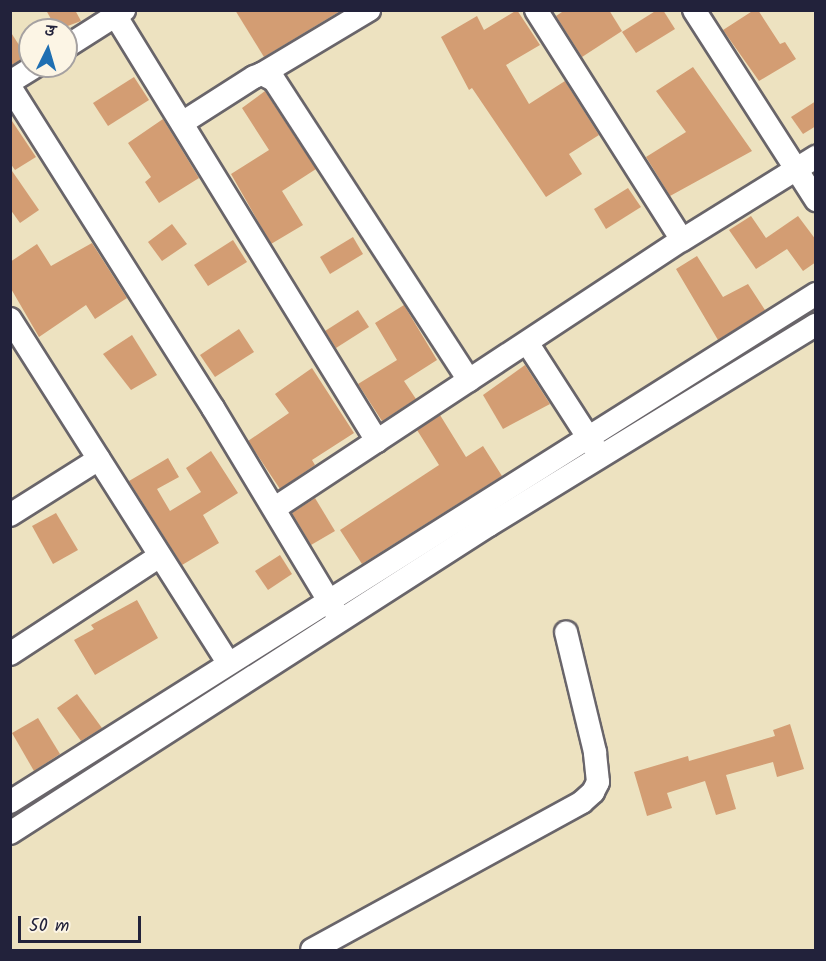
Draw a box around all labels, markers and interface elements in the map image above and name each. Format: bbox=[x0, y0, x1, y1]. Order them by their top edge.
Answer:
north arrow bbox=[18, 18, 78, 78]
text: उ bbox=[43, 19, 56, 44]
scale bar bbox=[21, 904, 144, 942]
text: 50 m bbox=[29, 912, 69, 941]

